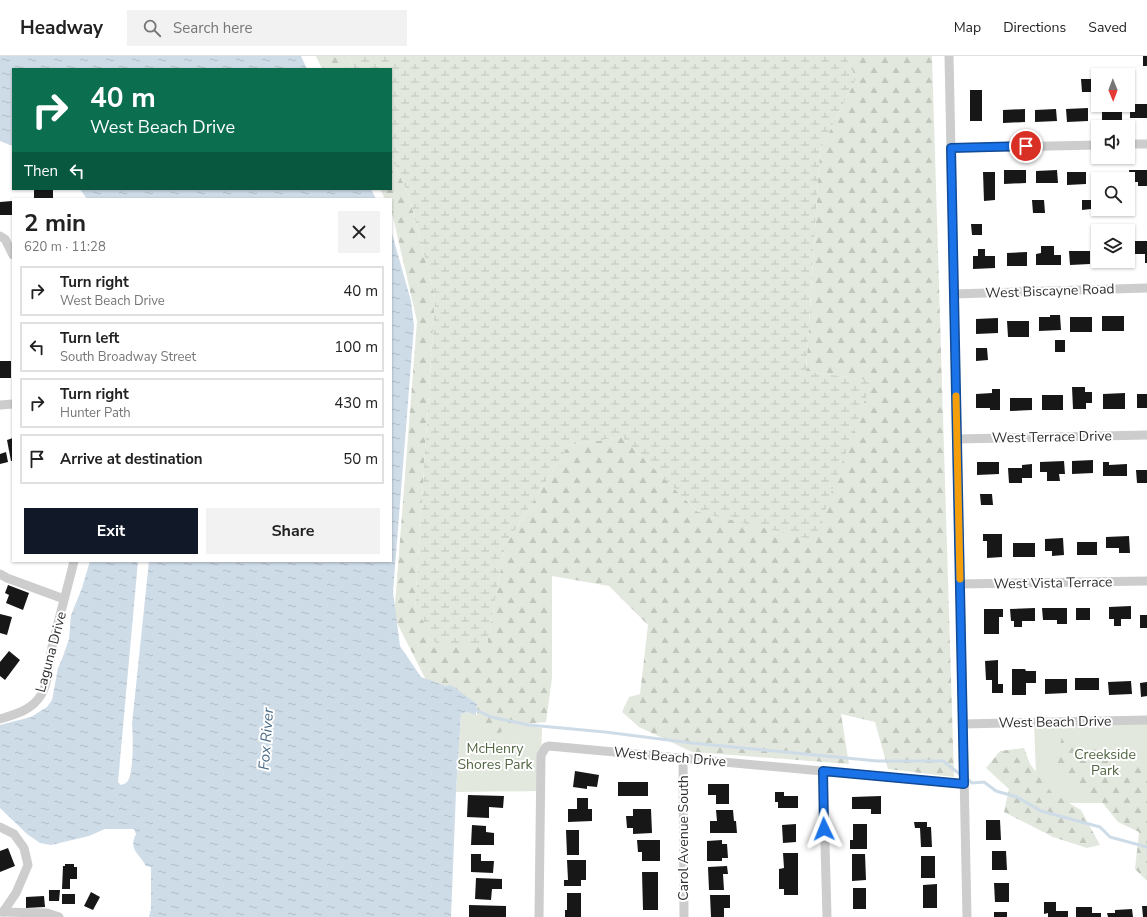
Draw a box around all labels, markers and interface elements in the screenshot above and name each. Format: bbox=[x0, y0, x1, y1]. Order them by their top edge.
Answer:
search box bbox=[127, 10, 407, 46]
text: Headway bbox=[20, 15, 103, 41]
icon: search bbox=[141, 17, 163, 39]
text: Search here bbox=[173, 18, 253, 38]
text: Map bbox=[954, 18, 981, 37]
text: Directions bbox=[1003, 18, 1066, 37]
text: Saved bbox=[1088, 18, 1127, 37]
north arrow bbox=[1091, 68, 1135, 112]
map controls bbox=[1091, 68, 1135, 268]
text: 40 m bbox=[90, 79, 156, 117]
icon: right bbox=[24, 84, 76, 136]
text: West Beach Drive bbox=[90, 115, 235, 139]
button: sound bbox=[1091, 120, 1135, 164]
pin bbox=[1009, 129, 1043, 163]
icon: arrive bbox=[1015, 135, 1037, 157]
icon: left bbox=[66, 160, 88, 182]
text: Then bbox=[24, 161, 58, 181]
button: search bbox=[1091, 172, 1135, 216]
text: 2 min bbox=[24, 207, 86, 239]
button: close bbox=[338, 211, 380, 253]
button: layers bbox=[1091, 224, 1135, 268]
text: 620 m · 11:28 bbox=[24, 238, 106, 256]
text: Turn right bbox=[60, 272, 129, 292]
street label: West Biscayne Road bbox=[985, 279, 1115, 303]
icon: right bbox=[26, 280, 48, 302]
text: 40 m bbox=[343, 281, 378, 301]
text: West Beach Drive bbox=[60, 292, 165, 310]
text: Turn left bbox=[60, 328, 119, 348]
icon: left bbox=[26, 336, 48, 358]
text: 100 m bbox=[334, 337, 378, 357]
text: South Broadway Street bbox=[60, 348, 196, 366]
text: Turn right bbox=[60, 384, 129, 404]
icon: right bbox=[26, 392, 48, 414]
text: 430 m bbox=[334, 393, 378, 413]
text: Hunter Path bbox=[60, 404, 131, 422]
street label: West Terrace Drive bbox=[992, 426, 1112, 448]
icon: arrive bbox=[26, 448, 48, 470]
text: Arrive at destination bbox=[60, 449, 203, 469]
text: 50 m bbox=[343, 449, 378, 469]
button: Exit bbox=[24, 508, 198, 554]
button: Share bbox=[206, 508, 380, 554]
street label: West Vista Terrace bbox=[994, 572, 1112, 594]
street label: Laguna Drive bbox=[31, 609, 71, 695]
water label: Fox River bbox=[254, 707, 278, 771]
street label: West Beach Drive bbox=[998, 712, 1112, 732]
park label: McHenry Shores Park bbox=[457, 739, 533, 774]
street label: West Beach Drive bbox=[613, 743, 727, 771]
park label: Creekside Park bbox=[1074, 745, 1136, 780]
street label: Carol Avenue South bbox=[674, 775, 693, 901]
position arrow bbox=[803, 808, 845, 850]

